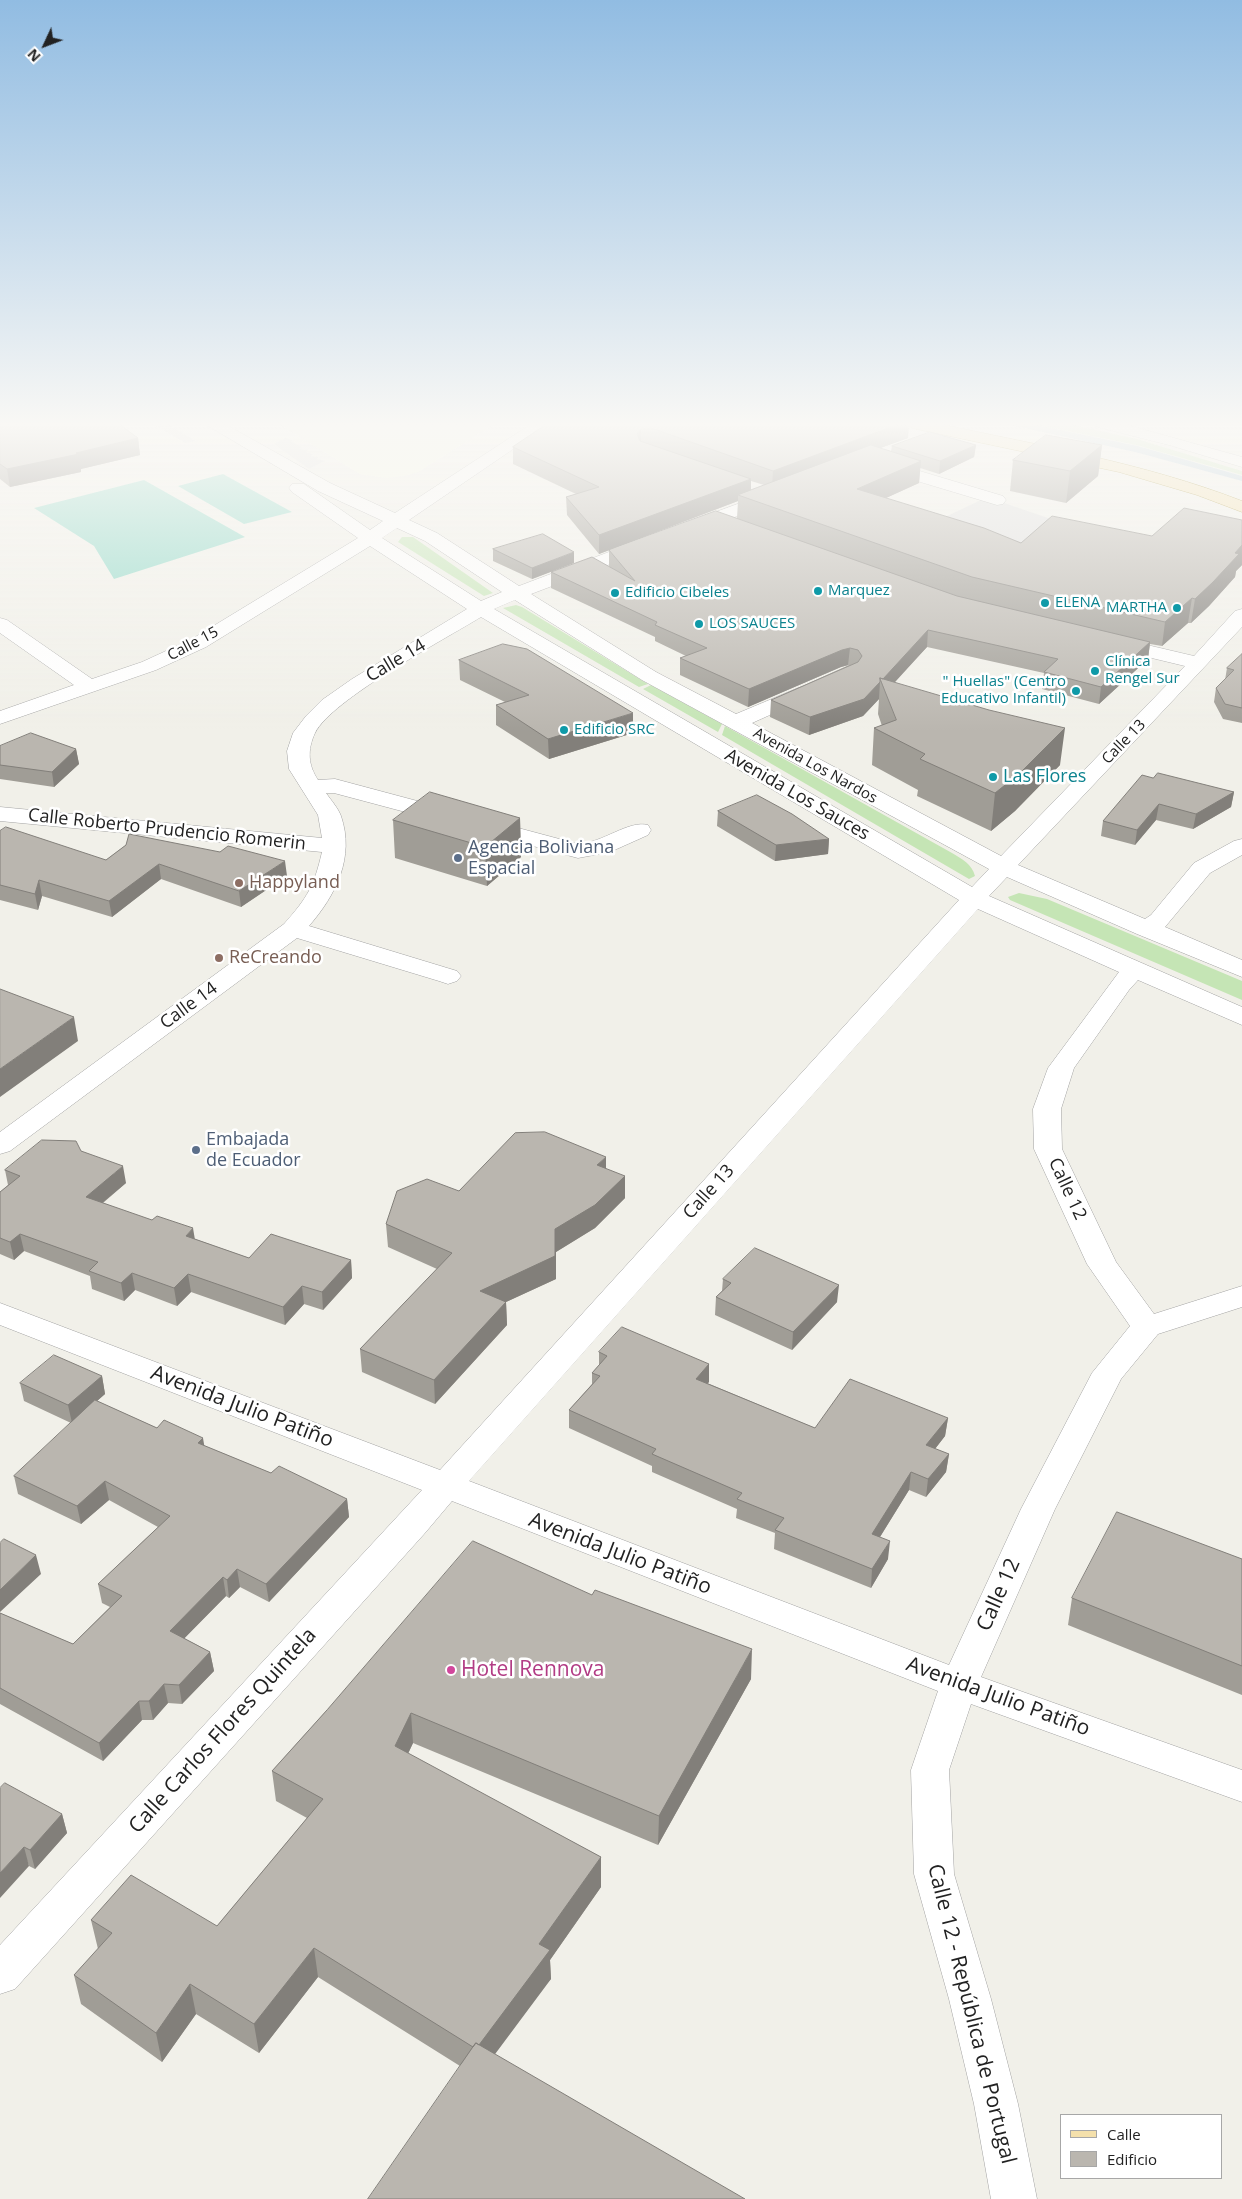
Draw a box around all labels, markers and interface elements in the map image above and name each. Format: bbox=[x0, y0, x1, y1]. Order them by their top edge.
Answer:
north arrow bbox=[20, 20, 70, 70]
text: N bbox=[23, 45, 45, 66]
place label: Marquez bbox=[828, 582, 890, 600]
place label: Edificio Cibeles bbox=[625, 584, 729, 602]
marker: Marquez bbox=[812, 585, 824, 597]
marker: Edificio Cibeles bbox=[609, 587, 621, 599]
place label: ELENA bbox=[1055, 594, 1100, 612]
marker: ELENA bbox=[1039, 597, 1051, 609]
place label: MARTHA bbox=[1106, 599, 1167, 617]
marker: MARTHA bbox=[1171, 602, 1183, 614]
place label: LOS SAUCES bbox=[709, 615, 795, 633]
marker: LOS SAUCES bbox=[693, 618, 705, 630]
street label: Calle 15 bbox=[165, 623, 221, 665]
street label: Calle 14 bbox=[362, 635, 430, 687]
place label: Clínica Rengel Sur bbox=[1105, 653, 1180, 688]
marker: Clínica Rengel Sur bbox=[1089, 665, 1101, 677]
place label: " Huellas" (Centro Educativo Infantil) bbox=[941, 673, 1066, 708]
marker: " Huellas" (Centro Educativo Infantil) bbox=[1070, 685, 1082, 697]
street label: Calle 13 bbox=[1098, 716, 1150, 768]
place label: Edificio SRC bbox=[574, 721, 655, 739]
marker: Edificio SRC bbox=[558, 724, 570, 736]
street label: Avenida Los Nardos bbox=[750, 724, 880, 808]
street label: Avenida Los Sauces bbox=[721, 745, 873, 845]
place label: Las Flores bbox=[1003, 766, 1086, 788]
marker: Las Flores bbox=[987, 771, 999, 783]
street label: Calle Roberto Prudencio Romerin bbox=[27, 805, 307, 855]
place label: Agencia Boliviana Espacial bbox=[468, 837, 614, 880]
marker: Agencia Boliviana Espacial bbox=[452, 852, 464, 864]
place label: Happyland bbox=[249, 872, 340, 894]
marker: Happyland bbox=[233, 877, 245, 889]
place label: ReCreando bbox=[229, 947, 322, 969]
marker: ReCreando bbox=[213, 952, 225, 964]
street label: Calle 14 bbox=[156, 978, 222, 1034]
place label: Embajada de Ecuador bbox=[206, 1129, 301, 1172]
marker: Embajada de Ecuador bbox=[190, 1144, 202, 1156]
street label: Calle 12 bbox=[1043, 1155, 1091, 1223]
street label: Calle 13 bbox=[679, 1160, 739, 1224]
street label: Avenida Julio Patiño bbox=[147, 1361, 337, 1453]
street label: Avenida Julio Patiño bbox=[525, 1508, 715, 1600]
street label: Calle 12 bbox=[972, 1555, 1026, 1635]
street label: Calle Carlos Flores Quintela bbox=[124, 1623, 322, 1839]
street label: Avenida Julio Patiño bbox=[903, 1652, 1093, 1742]
place label: Hotel Rennova bbox=[461, 1657, 604, 1683]
marker: Hotel Rennova bbox=[445, 1664, 457, 1676]
street label: Calle 12 - República de Portugal bbox=[921, 1861, 1021, 2167]
legend bbox=[1060, 2114, 1222, 2179]
text: Calle bbox=[1107, 2124, 1141, 2144]
text: Edificio bbox=[1107, 2149, 1157, 2169]

